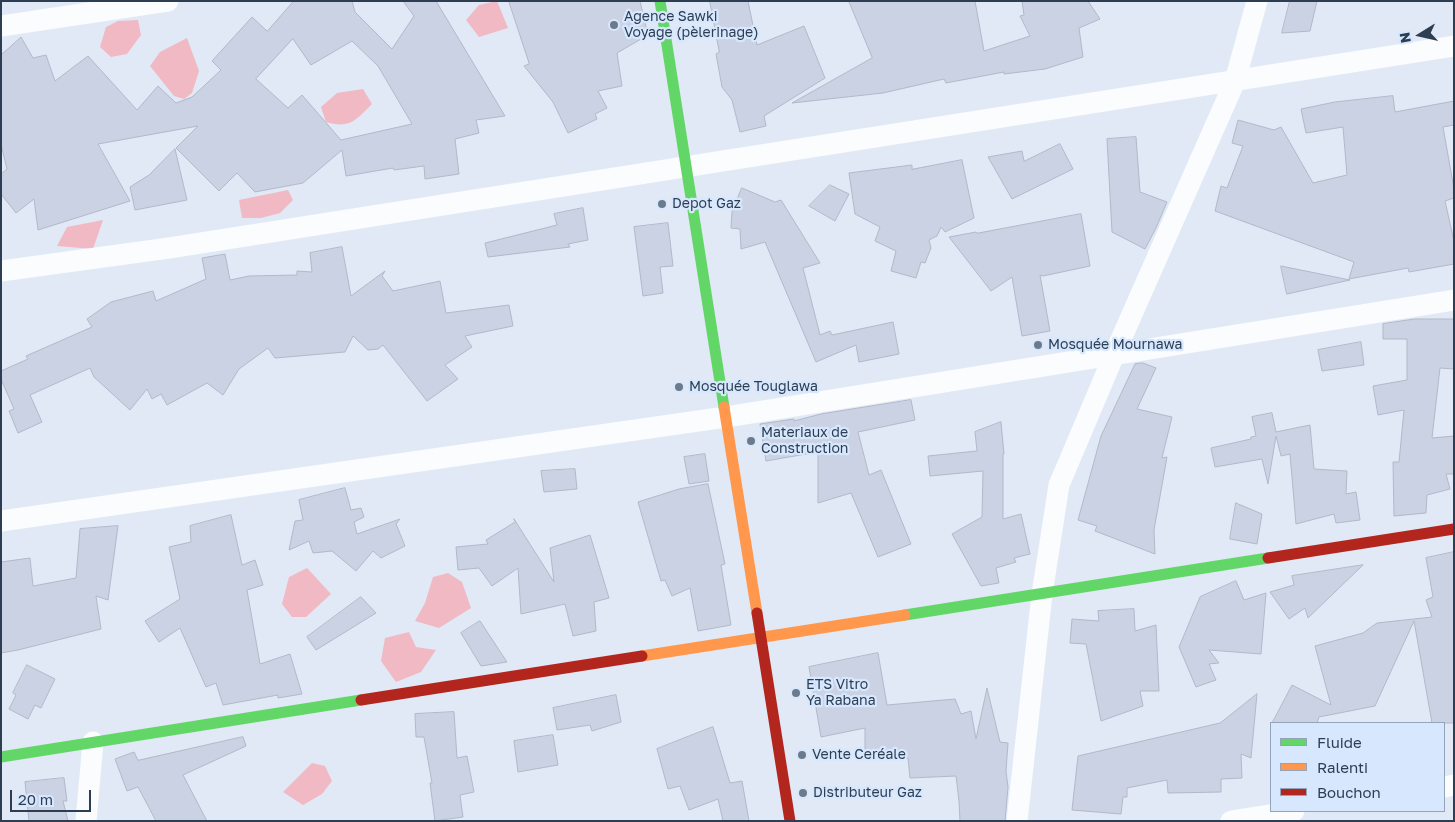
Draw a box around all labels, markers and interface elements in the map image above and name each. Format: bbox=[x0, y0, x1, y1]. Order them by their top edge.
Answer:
place label: Agence Sawki Voyage (pèlerinage) bbox=[624, 9, 759, 41]
north arrow bbox=[1395, 10, 1445, 60]
marker: Agence Sawki Voyage (pèlerinage) bbox=[608, 19, 620, 31]
text: N bbox=[1395, 31, 1414, 44]
place label: Depot Gaz bbox=[672, 196, 741, 212]
marker: Depot Gaz bbox=[656, 198, 668, 210]
place label: Mosquée Mournawa bbox=[1048, 337, 1182, 353]
marker: Mosquée Mournawa bbox=[1032, 339, 1044, 351]
place label: Mosquée Touglawa bbox=[689, 379, 818, 395]
marker: Mosquée Touglawa bbox=[673, 381, 685, 393]
place label: Materiaux de Construction bbox=[761, 425, 848, 458]
marker: Materiaux de Construction bbox=[745, 435, 757, 447]
place label: ETS Vitro Ya Rabana bbox=[806, 677, 876, 710]
marker: ETS Vitro Ya Rabana bbox=[790, 687, 802, 699]
legend bbox=[1270, 722, 1445, 812]
text: Fluide bbox=[1317, 733, 1362, 751]
place label: Vente Ceréale bbox=[812, 747, 906, 763]
marker: Vente Ceréale bbox=[796, 749, 808, 761]
text: Ralenti bbox=[1317, 758, 1368, 776]
scale bar bbox=[12, 780, 94, 812]
text: Bouchon bbox=[1317, 783, 1381, 801]
place label: Distributeur Gaz bbox=[813, 785, 922, 801]
marker: Distributeur Gaz bbox=[797, 787, 809, 799]
text: 20 m bbox=[18, 790, 53, 808]

